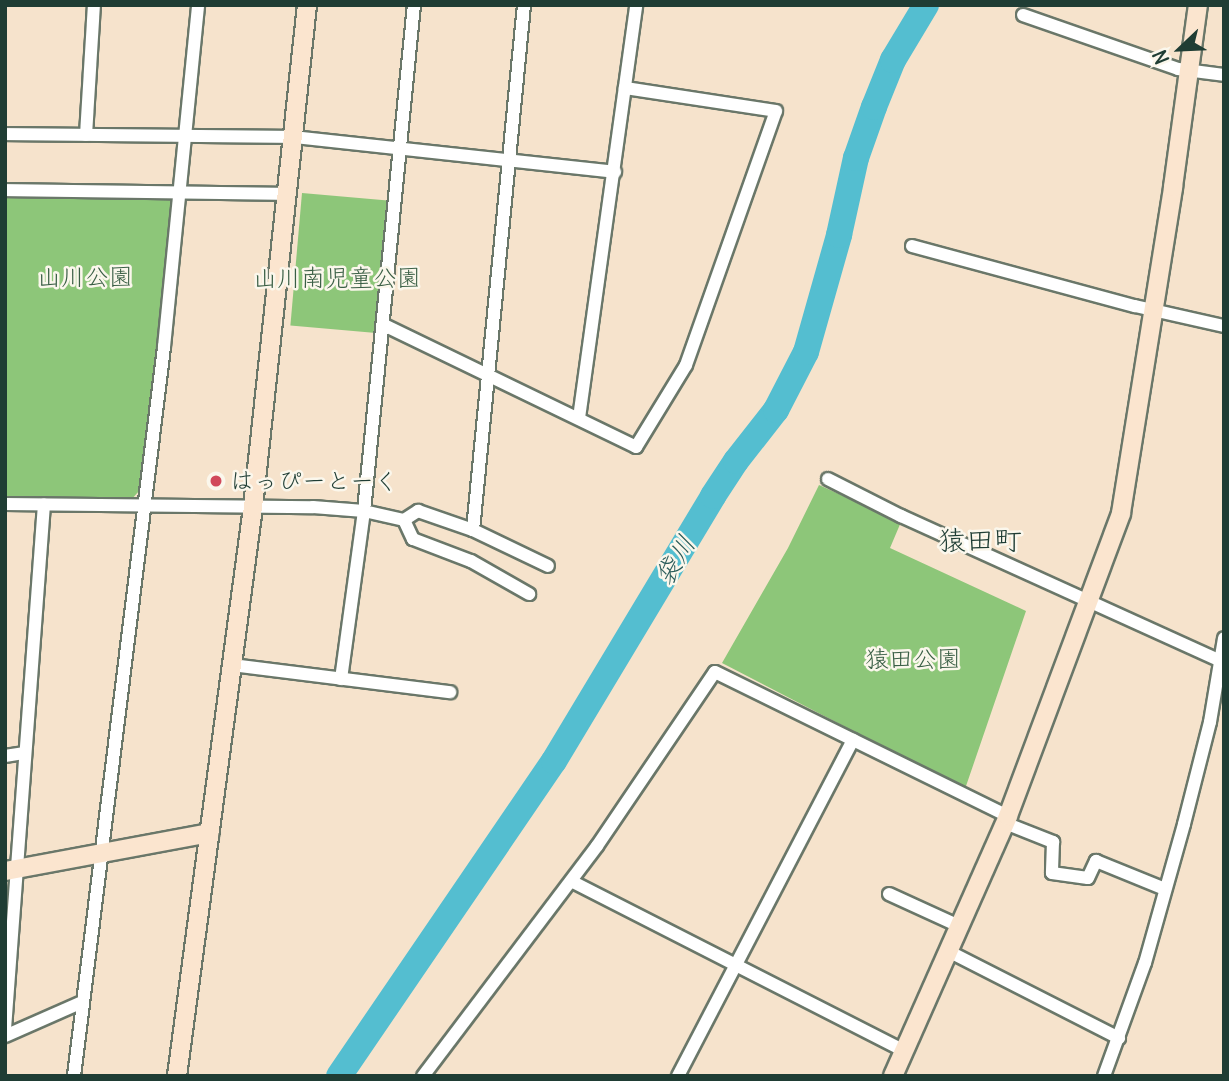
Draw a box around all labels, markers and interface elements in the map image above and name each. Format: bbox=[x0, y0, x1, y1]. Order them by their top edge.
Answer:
north arrow bbox=[1145, 14, 1215, 84]
text: N bbox=[1147, 46, 1174, 68]
park label: 山川公園 bbox=[37, 263, 133, 291]
park label: 山川南児童公園 bbox=[253, 264, 421, 292]
place label: はっぴーとーく bbox=[230, 467, 398, 495]
marker: はっぴーとーく bbox=[208, 473, 224, 489]
district label: 猿田町 bbox=[938, 523, 1022, 557]
water label: 袋川 bbox=[648, 530, 702, 590]
park label: 猿田公園 bbox=[865, 645, 961, 673]

